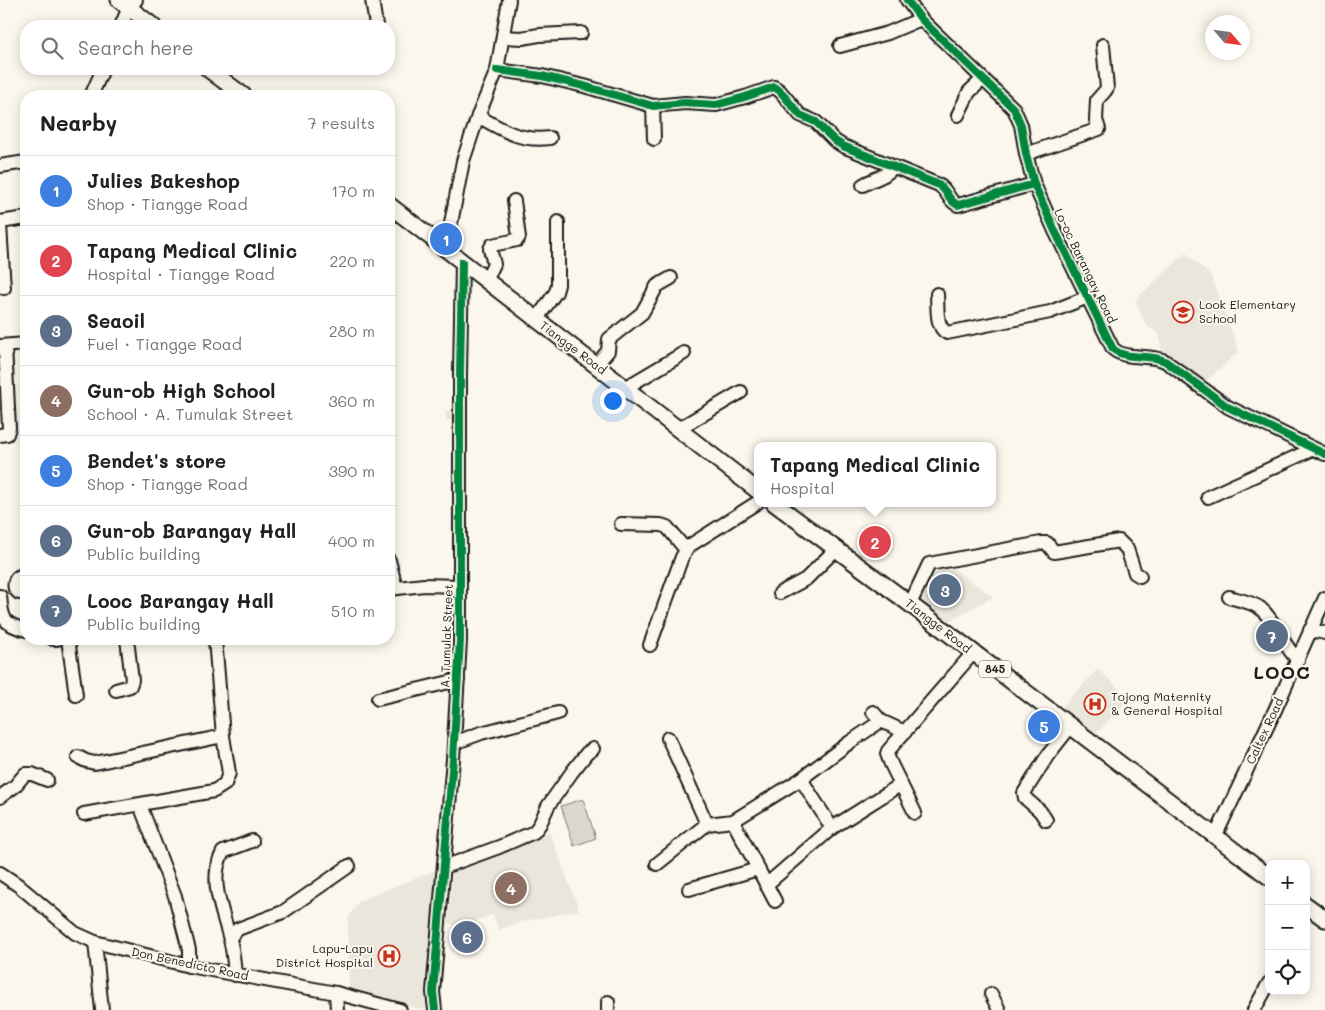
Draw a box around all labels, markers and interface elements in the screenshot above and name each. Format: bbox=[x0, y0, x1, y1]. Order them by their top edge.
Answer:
north arrow bbox=[1205, 15, 1250, 60]
search box bbox=[20, 20, 395, 75]
icon: search bbox=[38, 34, 66, 62]
text: Search here bbox=[78, 35, 194, 60]
text: Nearby bbox=[40, 109, 117, 136]
text: 7 results bbox=[308, 112, 375, 133]
text: Julies Bakeshop bbox=[87, 168, 240, 193]
text: 1 bbox=[52, 180, 60, 201]
text: 170 m bbox=[331, 180, 375, 201]
text: Shop · Tiangge Road bbox=[87, 193, 248, 214]
street label: Lo-oc Barangay Road bbox=[1051, 205, 1121, 326]
pin: 1 bbox=[430, 220, 462, 258]
text: Tapang Medical Clinic bbox=[87, 238, 297, 263]
text: 2 bbox=[52, 250, 60, 271]
text: 220 m bbox=[329, 250, 375, 271]
text: Hospital · Tiangge Road bbox=[87, 263, 275, 284]
place label: Look Elementary School bbox=[1199, 296, 1296, 326]
school or university icon: Look Elementary School bbox=[1171, 300, 1195, 324]
text: Seaoil bbox=[87, 308, 145, 333]
street label: Tiangge Road bbox=[537, 317, 610, 378]
text: 3 bbox=[51, 320, 61, 341]
text: 280 m bbox=[329, 320, 375, 341]
text: Fuel · Tiangge Road bbox=[87, 333, 242, 354]
text: Gun-ob High School bbox=[87, 378, 275, 403]
your location bbox=[600, 388, 626, 414]
text: 4 bbox=[51, 390, 61, 411]
text: 360 m bbox=[328, 390, 375, 411]
text: School · A. Tumulak Street bbox=[87, 403, 293, 424]
popup bbox=[754, 442, 996, 507]
text: Bendet's store bbox=[87, 448, 226, 473]
text: Tapang Medical Clinic bbox=[770, 452, 980, 477]
text: 5 bbox=[51, 460, 61, 481]
text: 390 m bbox=[328, 460, 375, 481]
text: Shop · Tiangge Road bbox=[87, 473, 248, 494]
text: Hospital bbox=[770, 477, 834, 498]
text: Gun-ob Barangay Hall bbox=[87, 518, 296, 543]
pin: 2 bbox=[859, 523, 891, 561]
text: 6 bbox=[51, 530, 61, 551]
text: 400 m bbox=[328, 530, 375, 551]
text: Public building bbox=[87, 543, 200, 564]
pin: 3 bbox=[929, 571, 961, 609]
street label: A. Tumulak Street bbox=[436, 584, 456, 688]
text: Looc Barangay Hall bbox=[87, 588, 274, 613]
street label: Tiangge Road bbox=[902, 594, 975, 656]
text: 7 bbox=[52, 600, 60, 621]
text: 510 m bbox=[331, 600, 375, 621]
text: Public building bbox=[87, 613, 200, 634]
pin: 7 bbox=[1256, 617, 1288, 655]
district label: LOOC bbox=[1253, 660, 1311, 684]
road number: 845 bbox=[979, 661, 1011, 678]
place label: Tojong Maternity & General Hospital bbox=[1111, 688, 1223, 718]
hospital icon: Tojong Maternity & General Hospital bbox=[1083, 692, 1107, 716]
street label: Caltex Road bbox=[1242, 694, 1287, 766]
pin: 5 bbox=[1028, 707, 1060, 745]
map controls bbox=[1265, 860, 1310, 995]
button: + bbox=[1265, 860, 1310, 905]
pin: 4 bbox=[495, 869, 527, 907]
button: − bbox=[1265, 905, 1310, 950]
pin: 6 bbox=[451, 918, 483, 956]
place label: Lapu-Lapu District Hospital bbox=[276, 940, 373, 970]
street label: Don Benedicto Road bbox=[130, 943, 251, 983]
hospital icon: Lapu-Lapu District Hospital bbox=[377, 944, 401, 968]
button: locate bbox=[1265, 950, 1310, 995]

